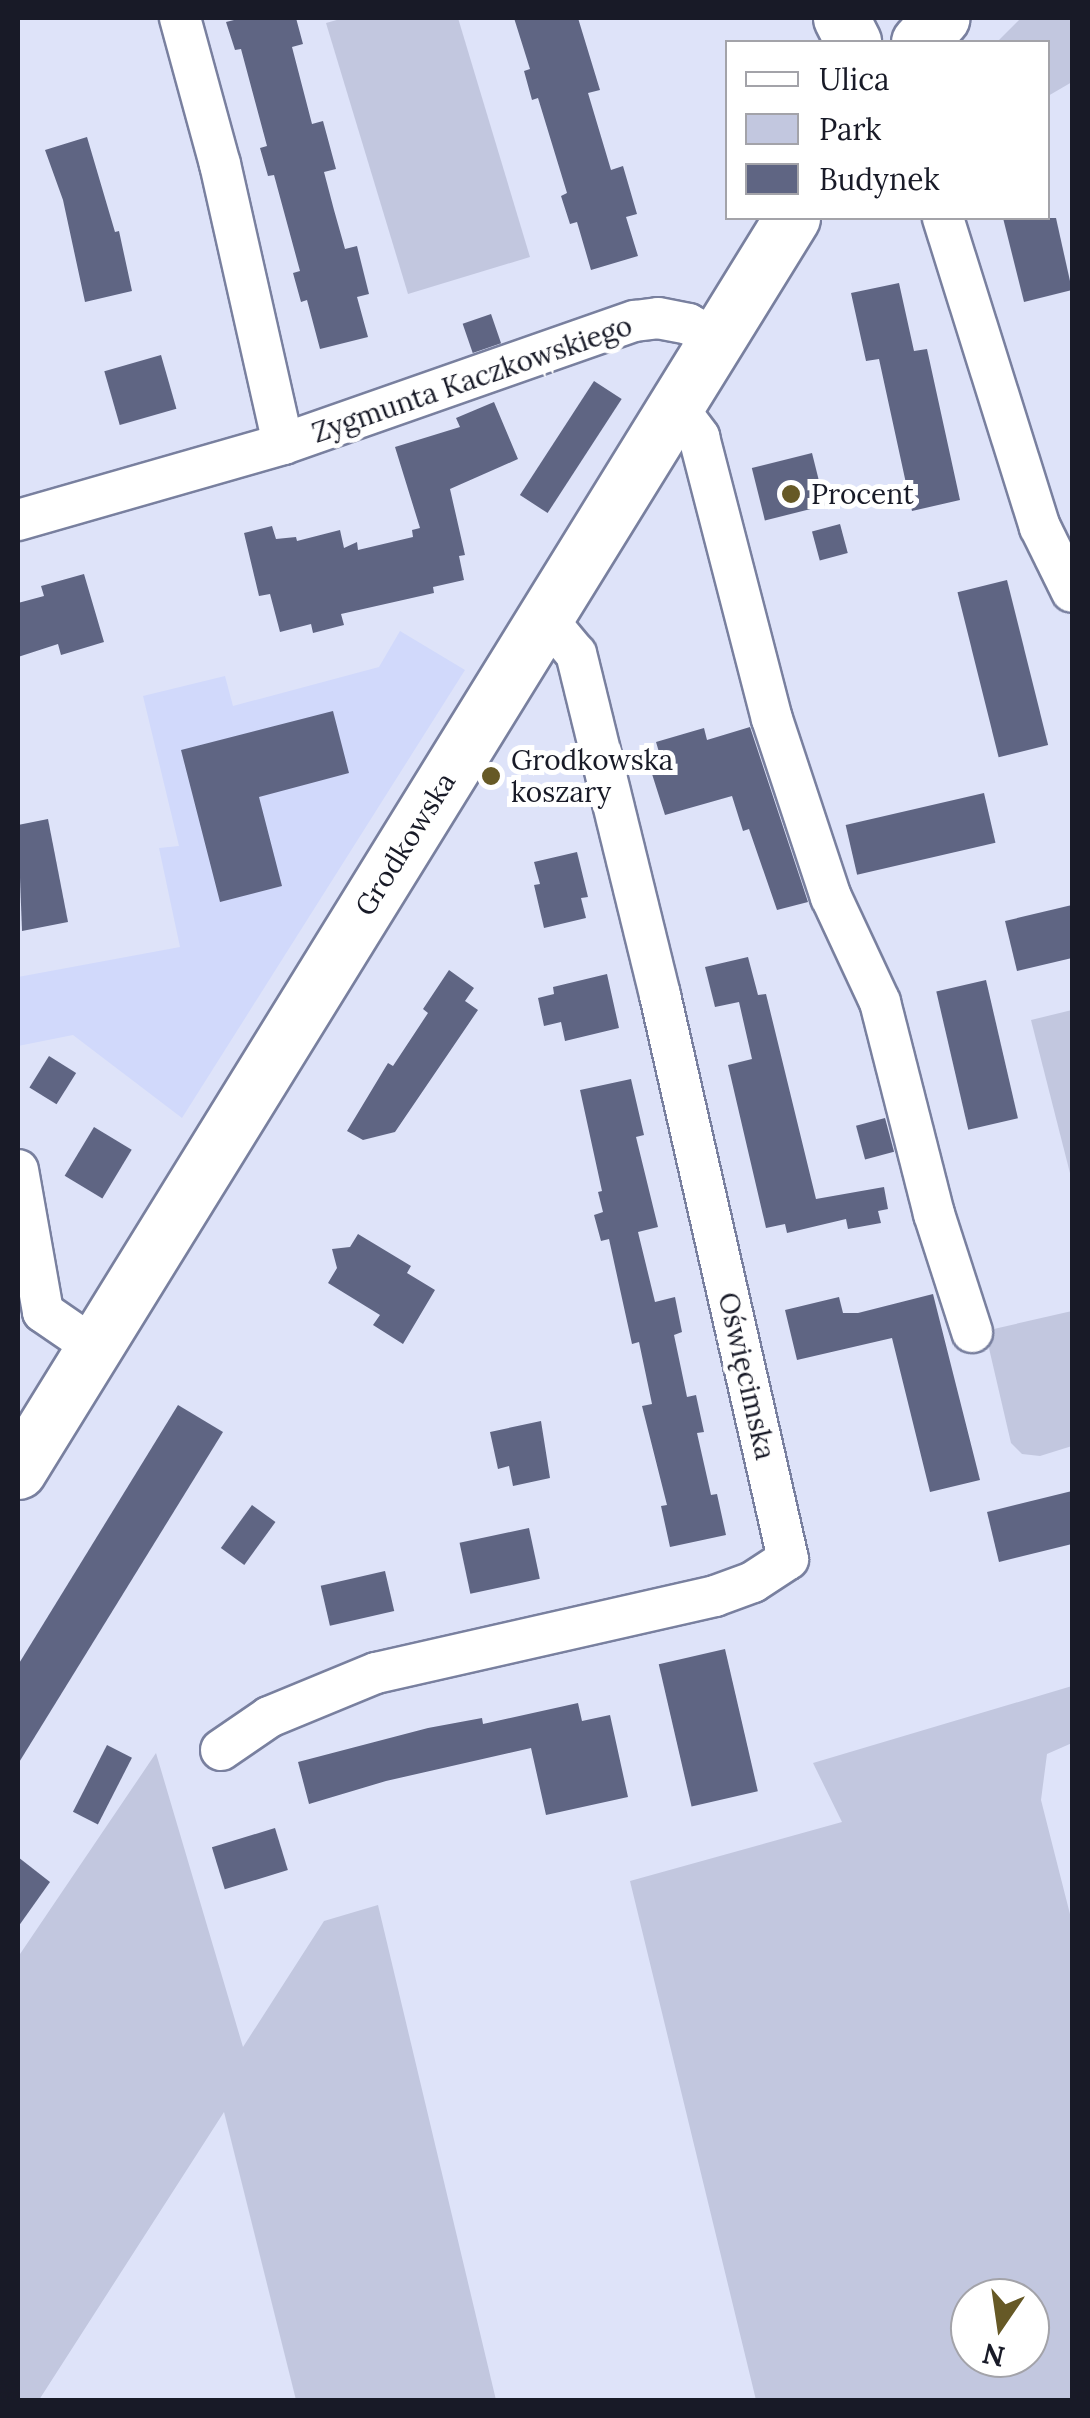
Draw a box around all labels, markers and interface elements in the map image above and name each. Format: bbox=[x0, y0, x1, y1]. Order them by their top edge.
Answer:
legend bbox=[725, 40, 1050, 220]
text: Ulica bbox=[819, 60, 890, 98]
text: Park bbox=[819, 110, 881, 148]
text: Budynek bbox=[819, 160, 940, 198]
street label: Zygmunta Kaczkowskiego bbox=[308, 308, 636, 450]
place label: Procent bbox=[811, 477, 914, 511]
marker: Procent bbox=[780, 483, 802, 505]
place label: Grodkowska koszary bbox=[511, 743, 673, 809]
marker: Grodkowska koszary bbox=[480, 765, 502, 787]
street label: Grodkowska bbox=[348, 766, 462, 922]
street label: Oświęcimska bbox=[711, 1289, 783, 1463]
north arrow bbox=[950, 2278, 1050, 2378]
text: N bbox=[979, 2335, 1008, 2375]

